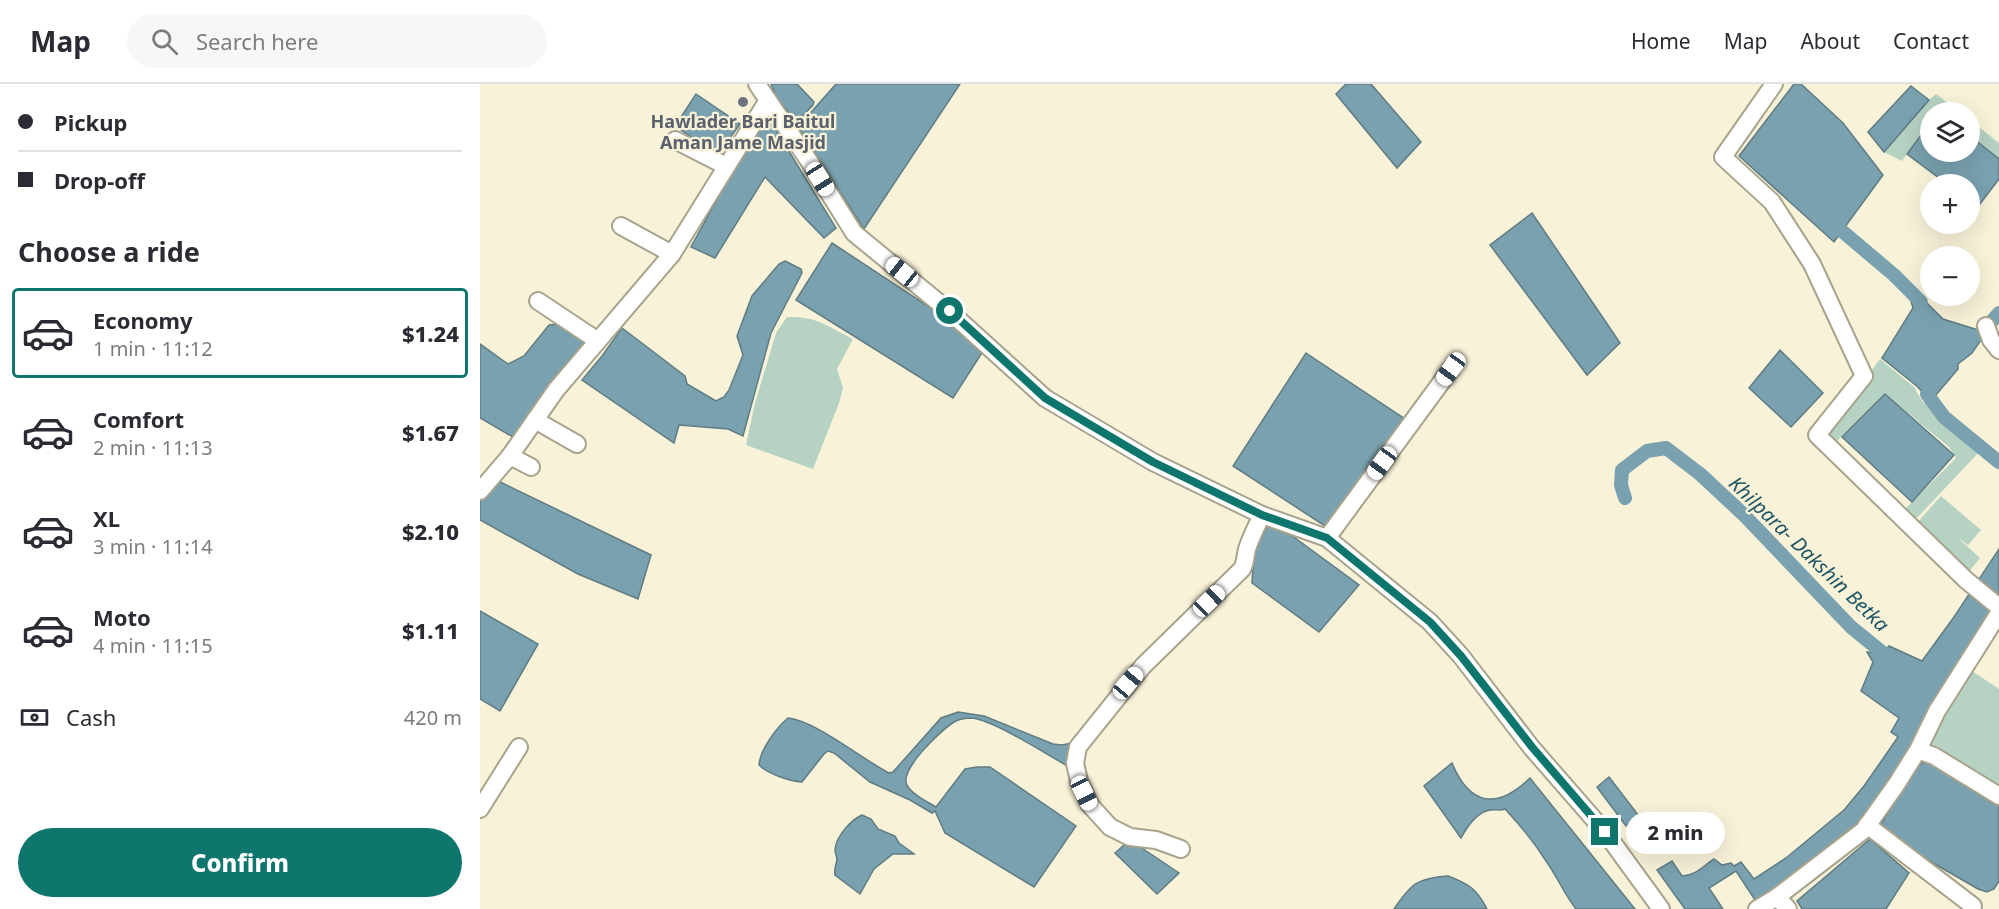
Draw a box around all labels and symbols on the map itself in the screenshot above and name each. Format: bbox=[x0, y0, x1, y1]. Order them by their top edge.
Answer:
marker: Hawlader Bari Baitul Aman Jame Masjid bbox=[736, 95, 750, 109]
place label: Hawlader Bari Baitul Aman Jame Masjid bbox=[651, 109, 835, 154]
car bbox=[803, 159, 837, 199]
car bbox=[882, 254, 922, 290]
route start bbox=[936, 297, 963, 324]
car bbox=[1433, 349, 1469, 389]
car bbox=[1364, 443, 1400, 483]
water label: Khilpara- Dakshin Betka bbox=[1723, 470, 1895, 637]
car bbox=[1190, 582, 1228, 620]
car bbox=[1110, 663, 1146, 703]
car bbox=[1068, 773, 1100, 813]
callout: 2 min bbox=[1626, 811, 1725, 853]
route end bbox=[1591, 818, 1618, 845]

